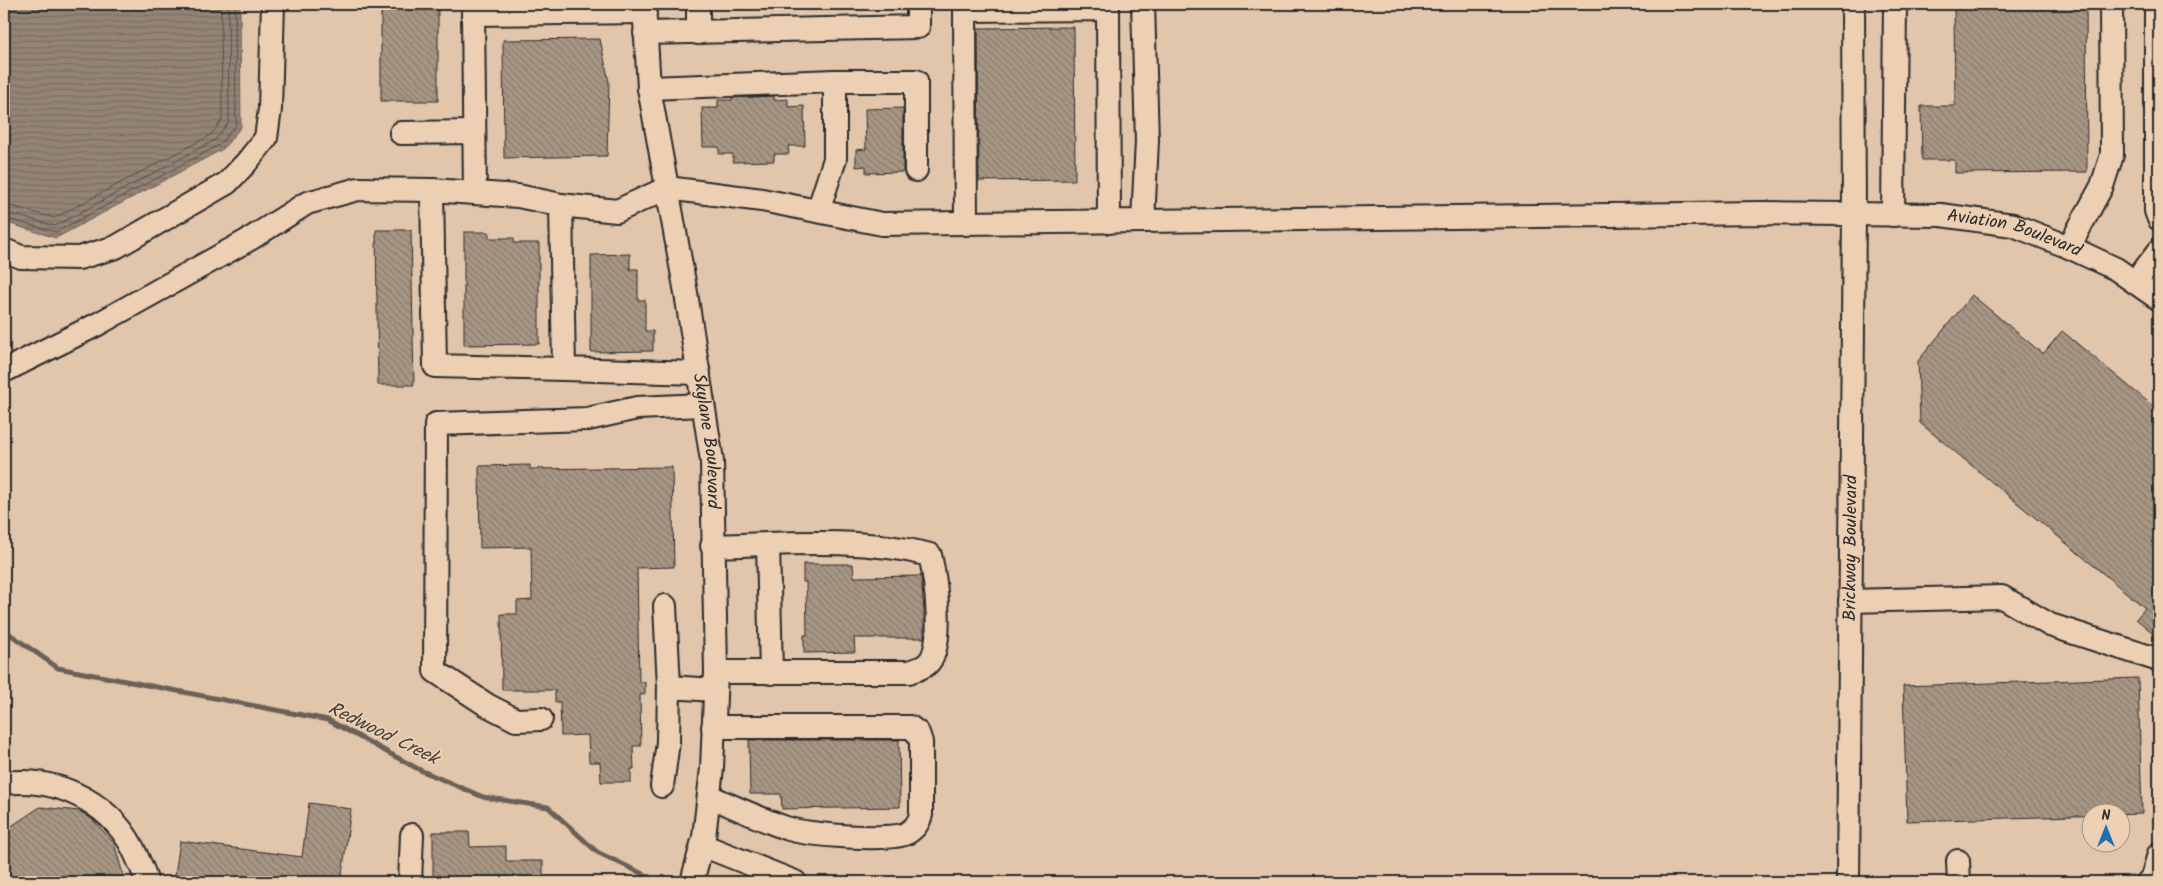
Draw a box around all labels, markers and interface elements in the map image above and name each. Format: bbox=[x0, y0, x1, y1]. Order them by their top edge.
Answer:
street label: Aviation Boulevard bbox=[1945, 201, 2088, 266]
street label: Skylane Boulevard bbox=[684, 371, 727, 510]
street label: Brickway Boulevard bbox=[1836, 474, 1866, 621]
water label: Redwood Creek bbox=[323, 694, 446, 775]
north arrow bbox=[2080, 804, 2130, 854]
text: N bbox=[2102, 805, 2111, 827]

